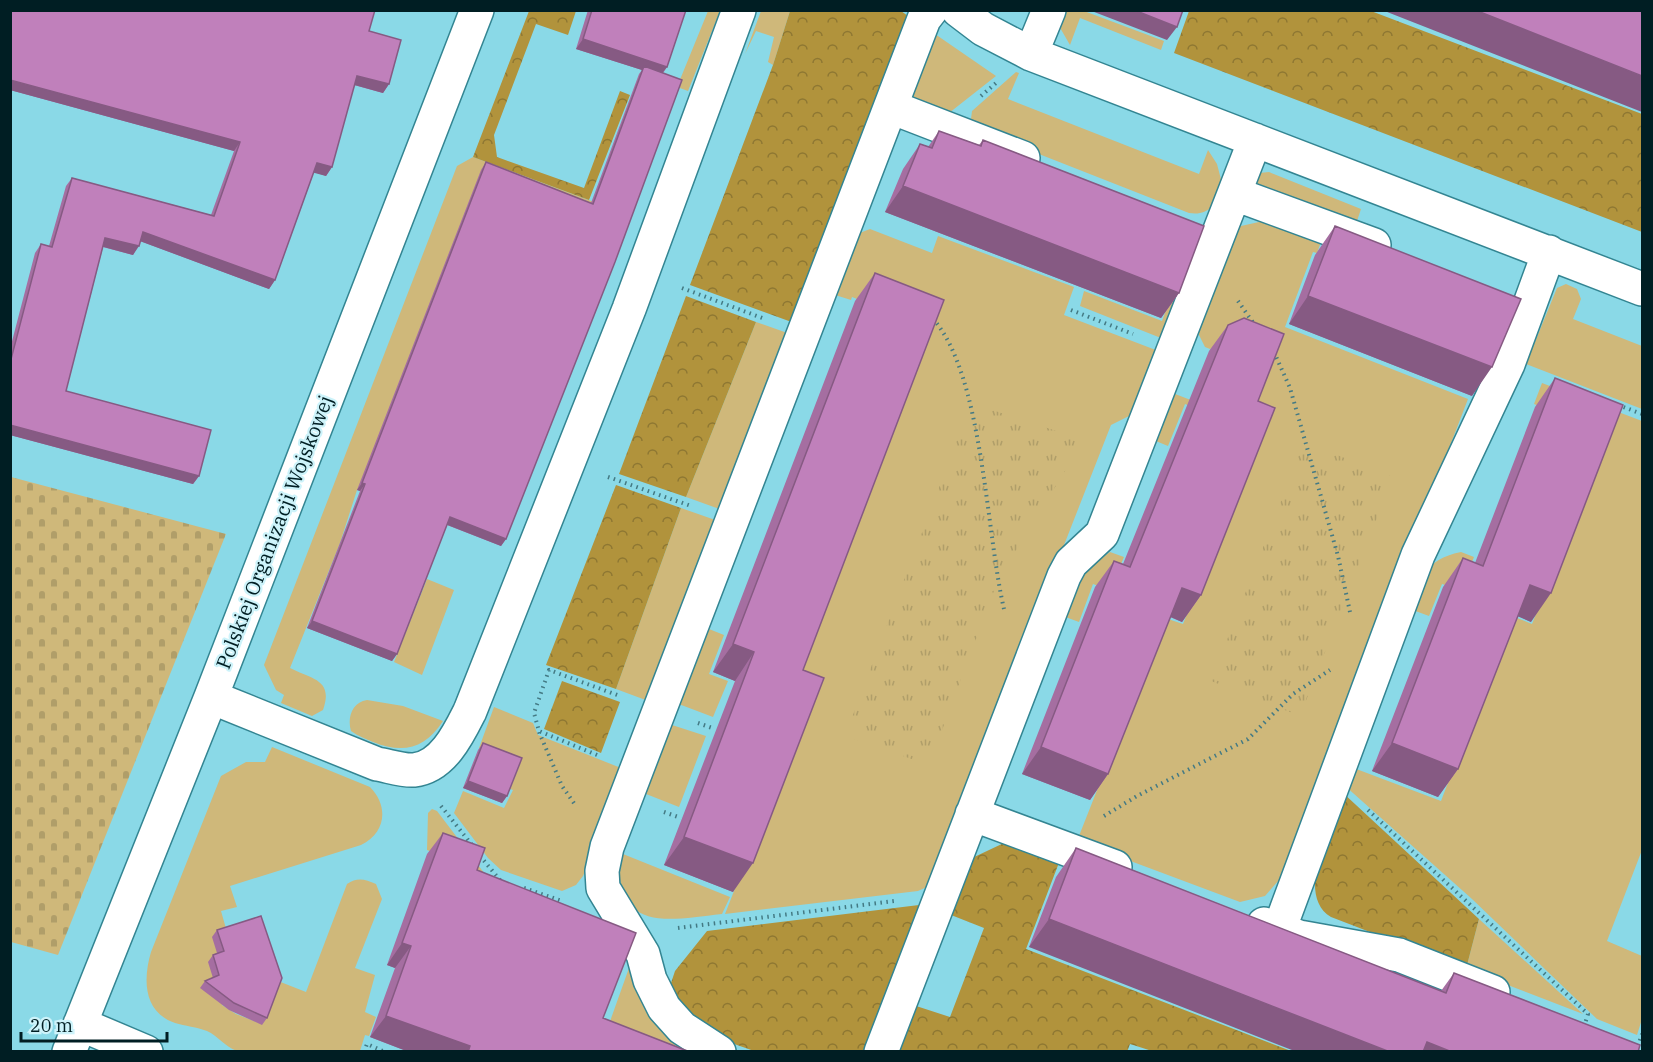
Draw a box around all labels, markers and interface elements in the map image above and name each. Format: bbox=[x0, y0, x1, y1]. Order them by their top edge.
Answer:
street label: Polskiej Organizacji Wojskowej bbox=[209, 391, 339, 673]
scale bar bbox=[21, 1005, 166, 1043]
text: 20 m bbox=[30, 1014, 73, 1037]

